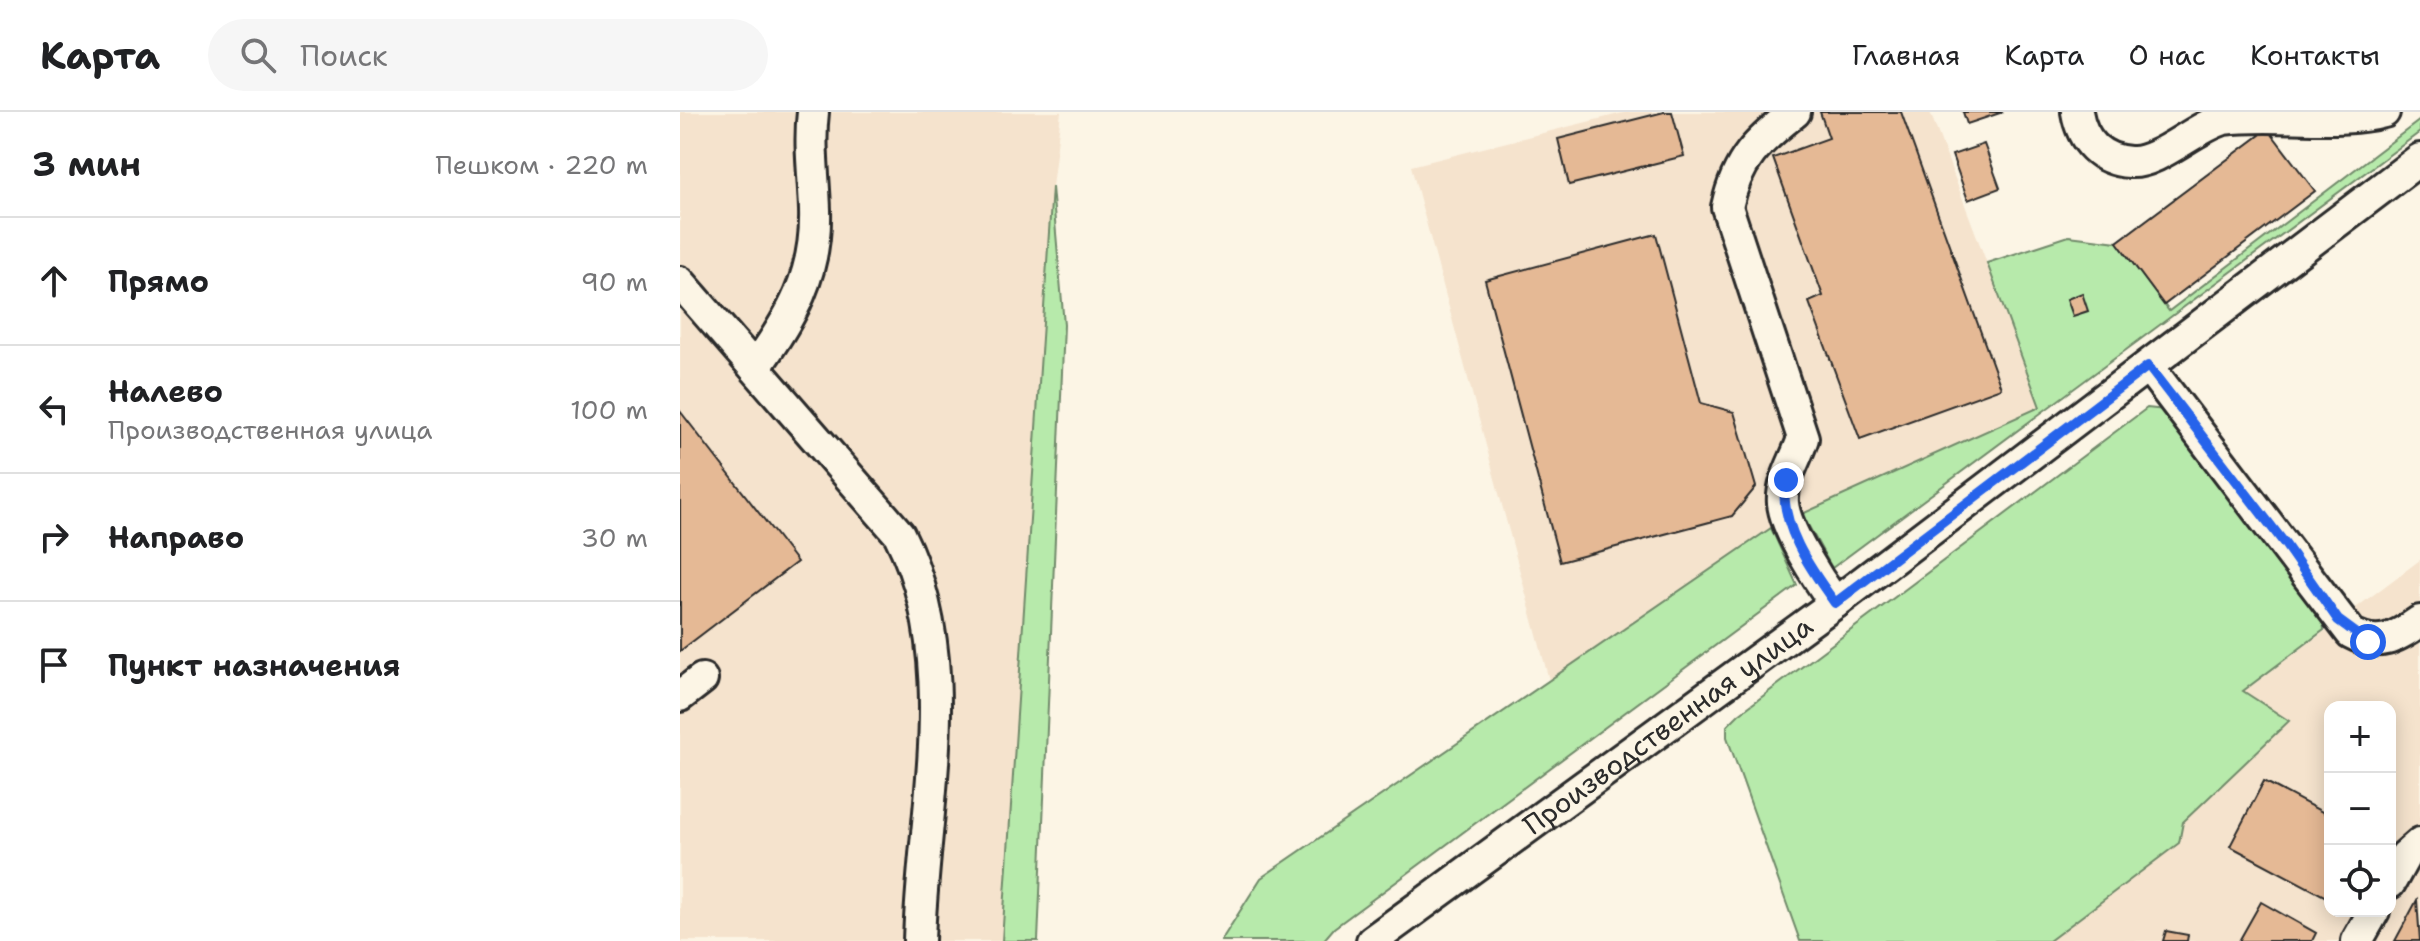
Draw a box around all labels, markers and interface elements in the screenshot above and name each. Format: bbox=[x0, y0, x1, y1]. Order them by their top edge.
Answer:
search box bbox=[208, 19, 768, 91]
text: Карта bbox=[40, 30, 160, 81]
icon: search bbox=[236, 33, 280, 77]
text: Поиск bbox=[300, 35, 388, 76]
text: Главная bbox=[1852, 36, 1960, 74]
text: Карта bbox=[2004, 36, 2084, 74]
text: О нас bbox=[2128, 36, 2206, 74]
text: Контакты bbox=[2250, 36, 2380, 74]
text: 3 мин bbox=[32, 141, 141, 187]
text: Пешком · 220 m bbox=[435, 147, 648, 182]
icon: ahead bbox=[32, 259, 76, 303]
text: Прямо bbox=[108, 261, 209, 302]
text: 90 m bbox=[581, 264, 648, 299]
text: Налево bbox=[108, 371, 223, 412]
icon: left bbox=[32, 387, 76, 431]
text: 100 m bbox=[570, 392, 648, 427]
text: Производственная улица bbox=[108, 412, 433, 447]
route end bbox=[1768, 462, 1804, 498]
icon: right bbox=[32, 515, 76, 559]
text: Направо bbox=[108, 517, 244, 558]
text: 30 m bbox=[581, 520, 648, 555]
street label: Производственная улица bbox=[1515, 607, 1820, 844]
route start bbox=[2350, 624, 2386, 660]
icon: arrive bbox=[32, 643, 76, 687]
text: Пункт назначения bbox=[108, 645, 400, 686]
map controls bbox=[2324, 701, 2396, 917]
button: + bbox=[2324, 701, 2396, 773]
button: − bbox=[2324, 773, 2396, 845]
button: locate bbox=[2324, 845, 2396, 917]

